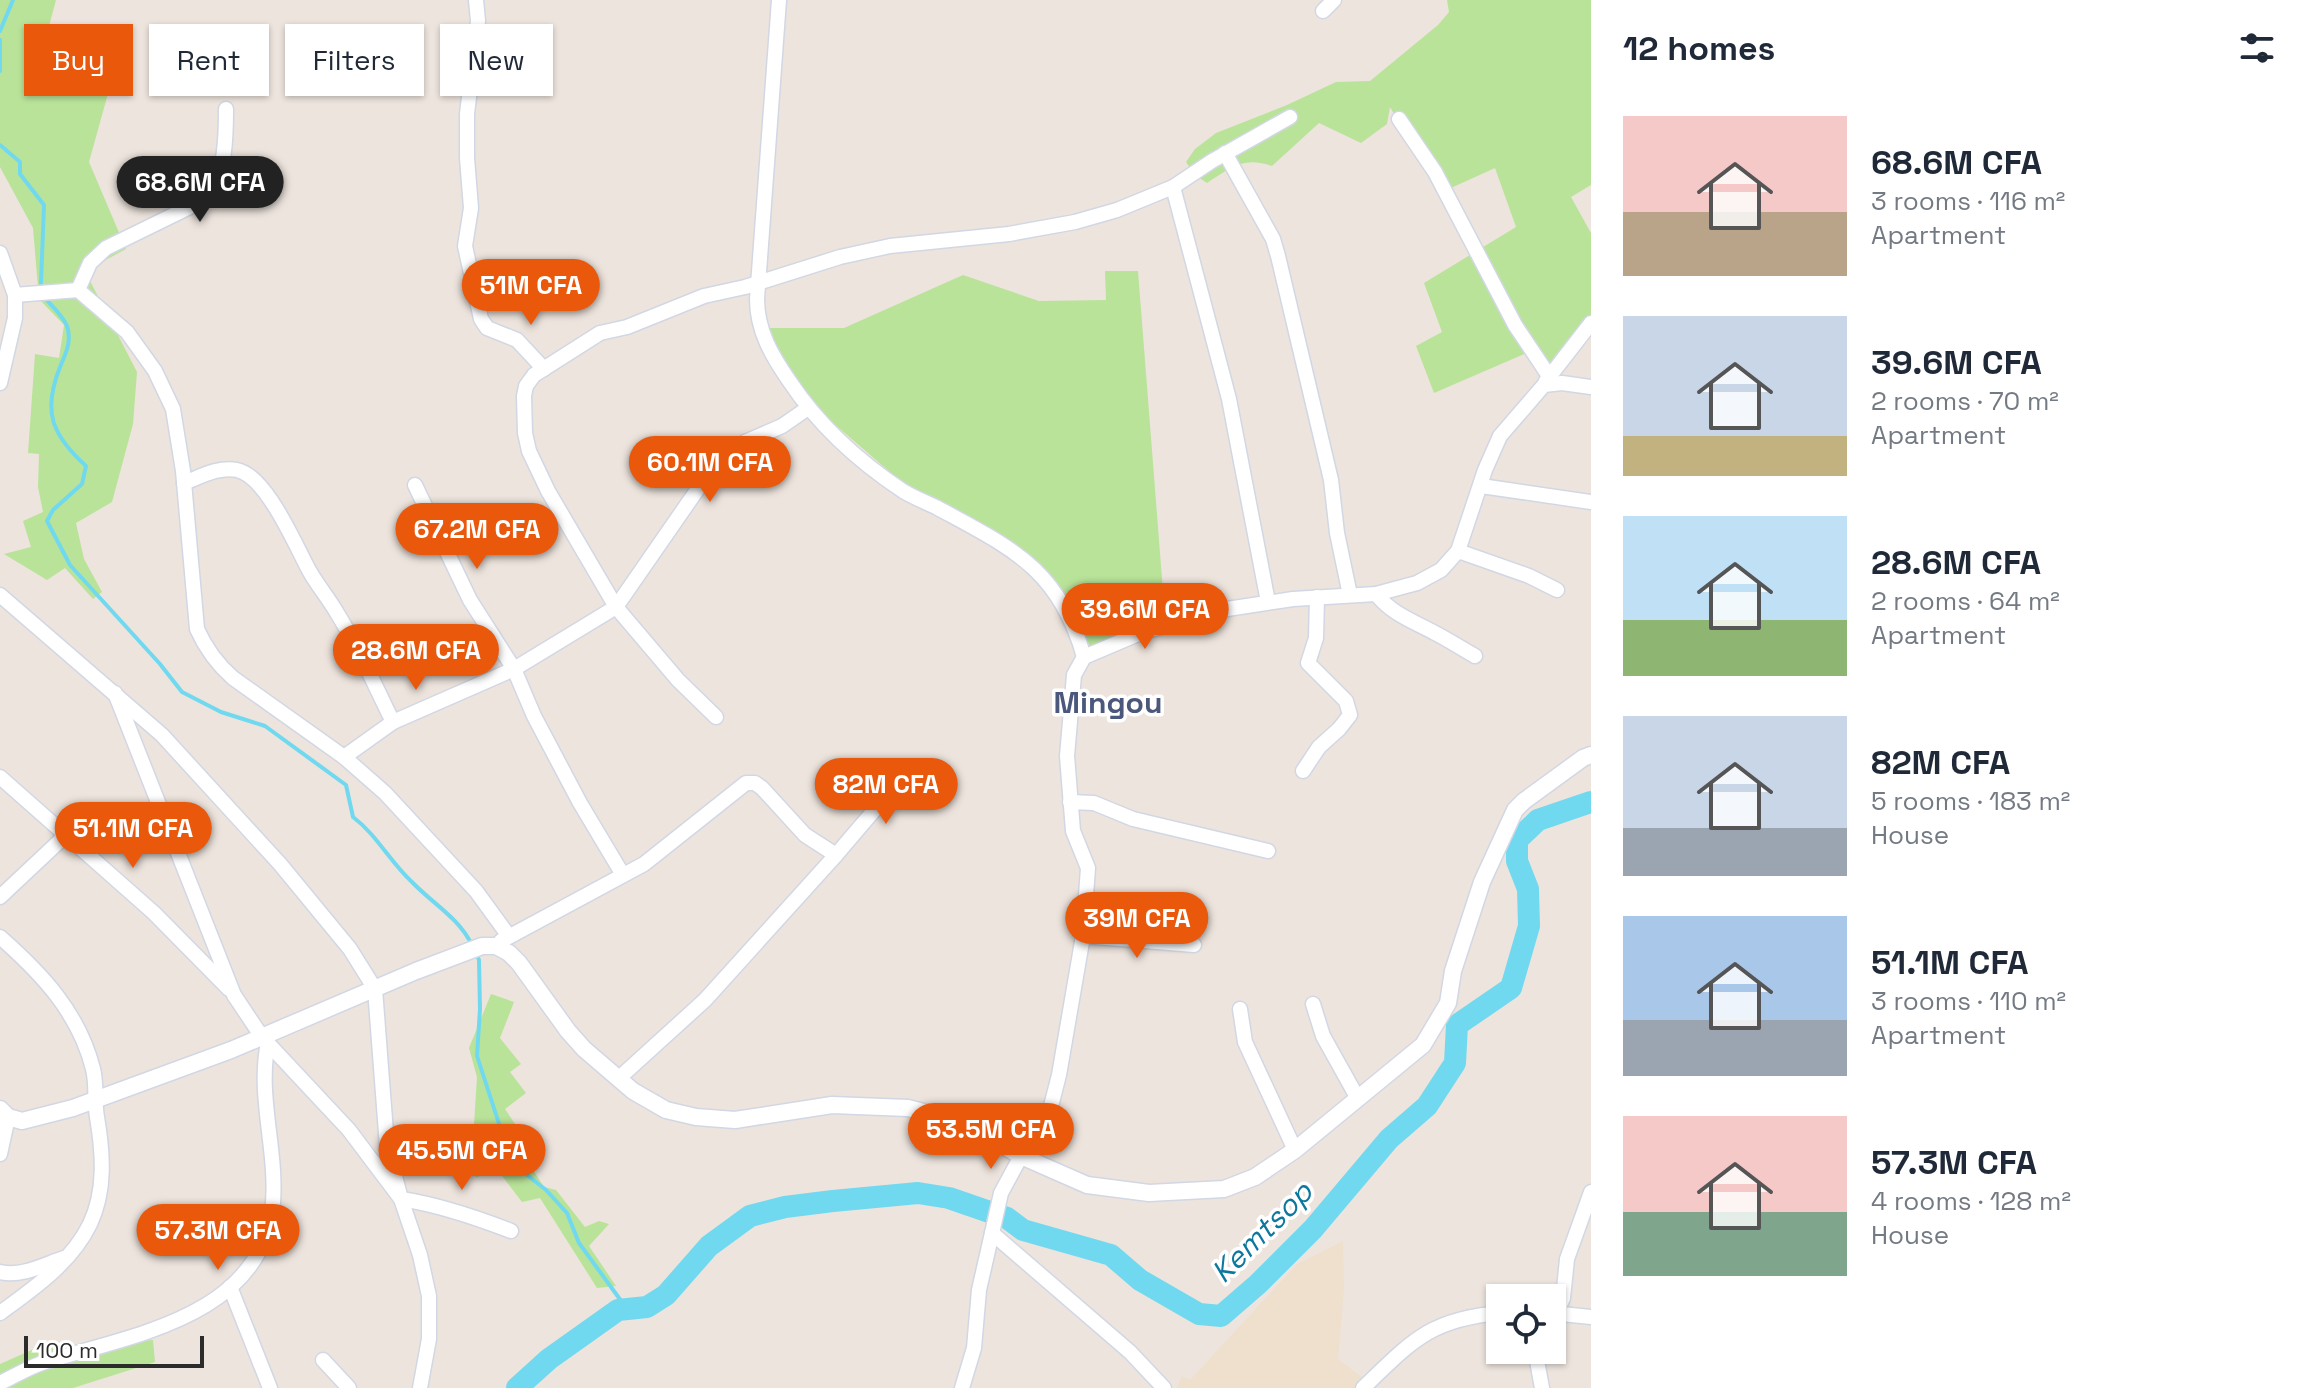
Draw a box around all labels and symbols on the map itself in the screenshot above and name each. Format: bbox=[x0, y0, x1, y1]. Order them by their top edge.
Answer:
pin: 68.6M CFA bbox=[108, 156, 292, 224]
pin: 51M CFA bbox=[457, 259, 605, 327]
pin: 60.1M CFA bbox=[618, 436, 802, 504]
pin: 67.2M CFA bbox=[385, 503, 569, 571]
pin: 39.6M CFA bbox=[1053, 583, 1237, 651]
pin: 28.6M CFA bbox=[324, 624, 508, 692]
district label: Mingou bbox=[1054, 683, 1162, 722]
pin: 82M CFA bbox=[812, 758, 960, 826]
pin: 51.1M CFA bbox=[41, 802, 225, 870]
pin: 39M CFA bbox=[1063, 892, 1211, 960]
pin: 53.5M CFA bbox=[899, 1103, 1083, 1171]
pin: 45.5M CFA bbox=[370, 1124, 554, 1192]
water label: Kemtsop bbox=[1202, 1171, 1322, 1291]
pin: 57.3M CFA bbox=[126, 1204, 310, 1272]
scale bar bbox=[24, 1332, 204, 1368]

